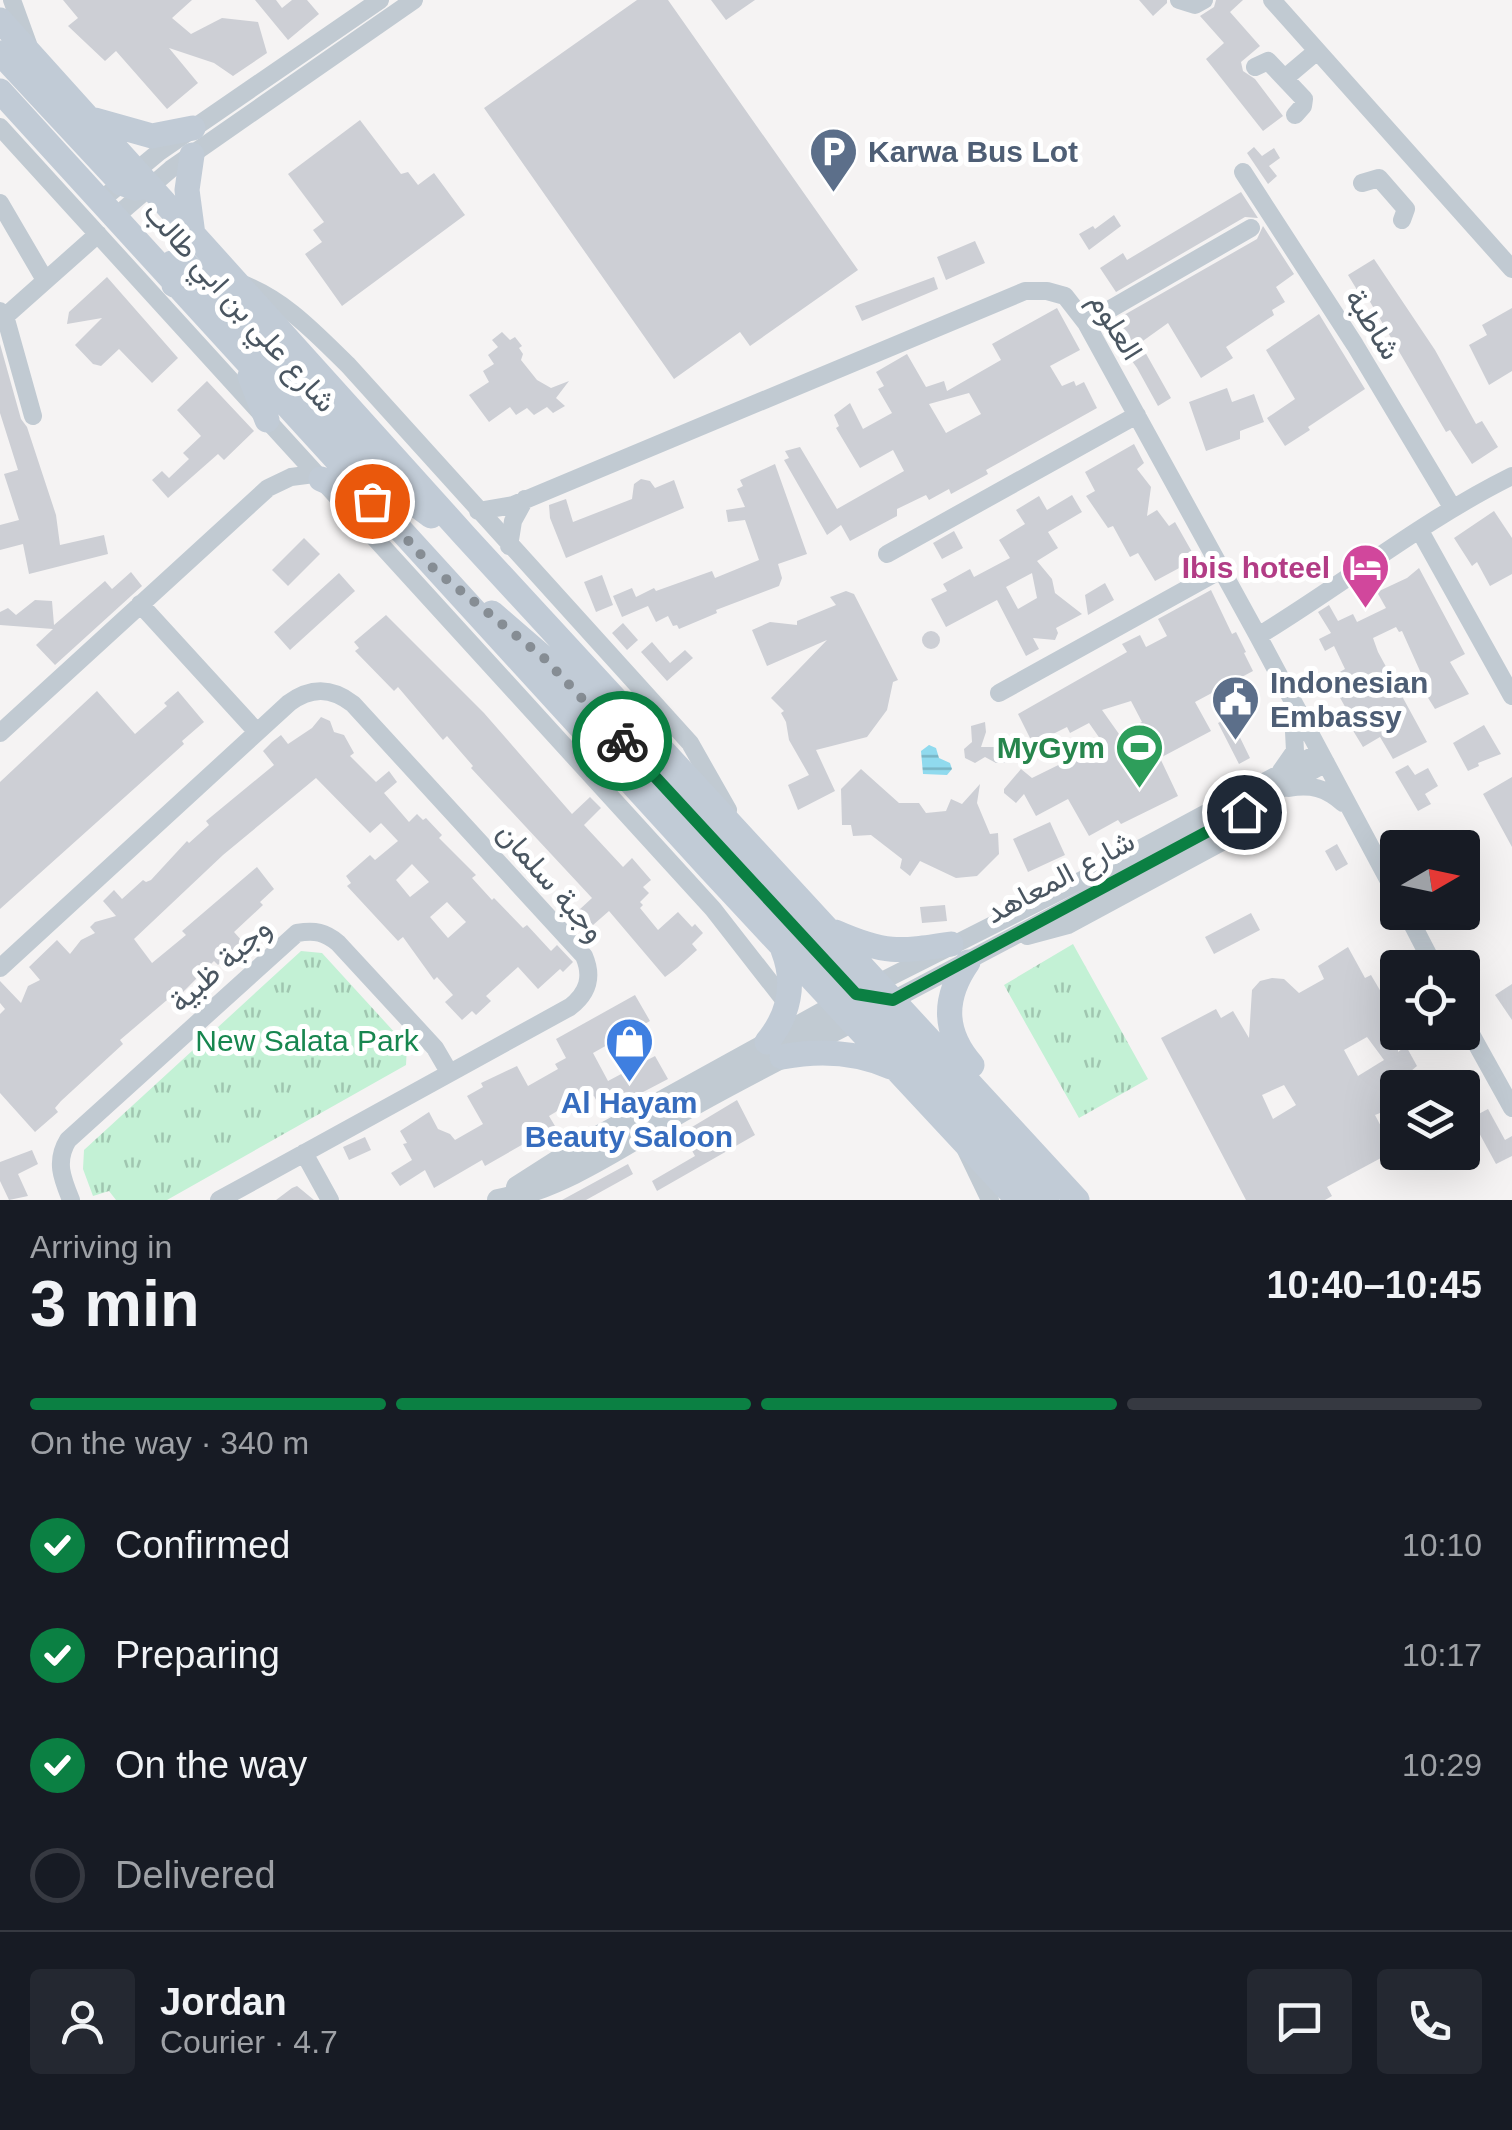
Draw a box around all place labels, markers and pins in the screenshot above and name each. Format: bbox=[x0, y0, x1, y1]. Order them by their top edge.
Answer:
parking icon: Karwa Bus Lot bbox=[807, 126, 859, 194]
place label: Karwa Bus Lot bbox=[868, 135, 1078, 168]
pin bbox=[330, 459, 415, 544]
hotel icon: Ibis hoteel bbox=[1339, 542, 1391, 610]
place label: Ibis hoteel bbox=[1182, 551, 1330, 584]
place label: Indonesian Embassy bbox=[1270, 666, 1428, 733]
public building icon: Indonesian Embassy bbox=[1209, 674, 1261, 742]
sports icon: MyGym bbox=[1114, 722, 1166, 790]
place label: MyGym bbox=[997, 731, 1105, 764]
pin bbox=[1202, 770, 1287, 855]
shop icon: Al Hayam Beauty Saloon bbox=[603, 1016, 655, 1084]
place label: Al Hayam Beauty Saloon bbox=[525, 1086, 733, 1153]

